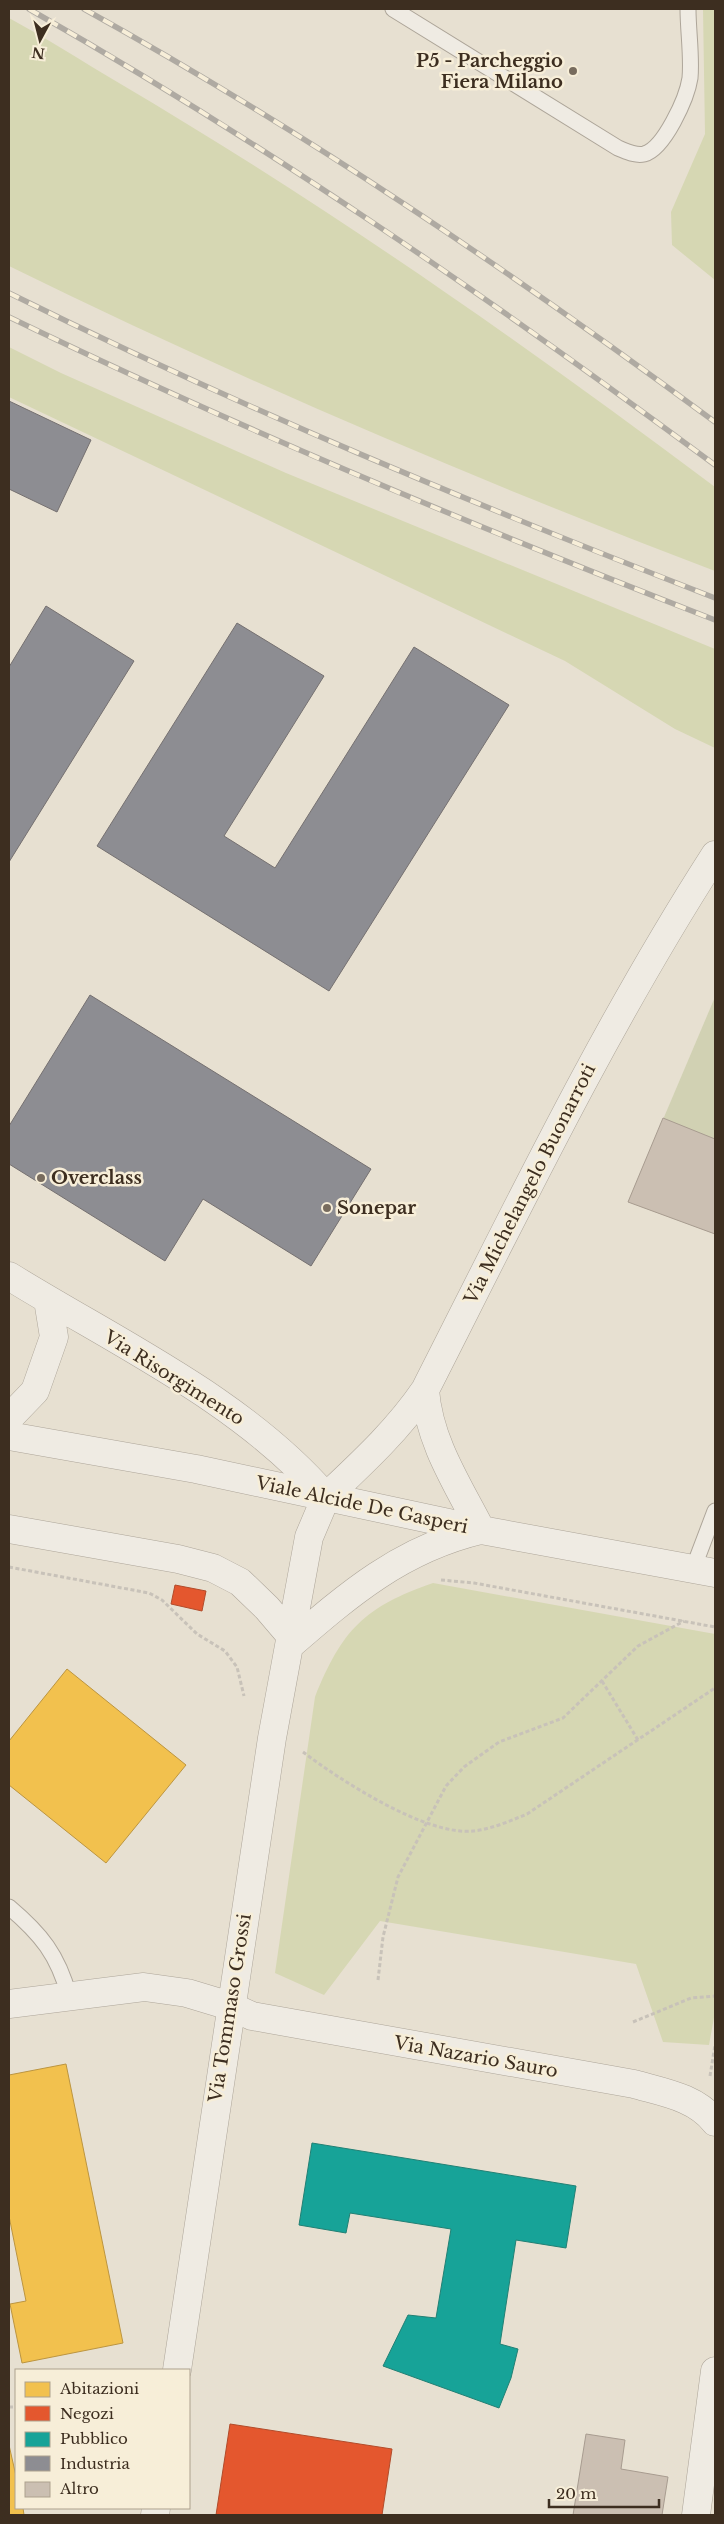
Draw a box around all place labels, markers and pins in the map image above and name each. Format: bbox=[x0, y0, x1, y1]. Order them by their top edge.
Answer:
place label: P5 - Parcheggio Fiera Milano bbox=[416, 50, 563, 93]
marker: P5 - Parcheggio Fiera Milano bbox=[567, 65, 579, 77]
place label: Overclass bbox=[51, 1167, 142, 1189]
marker: Overclass bbox=[35, 1172, 47, 1184]
place label: Sonepar bbox=[337, 1197, 416, 1219]
marker: Sonepar bbox=[321, 1202, 333, 1214]

